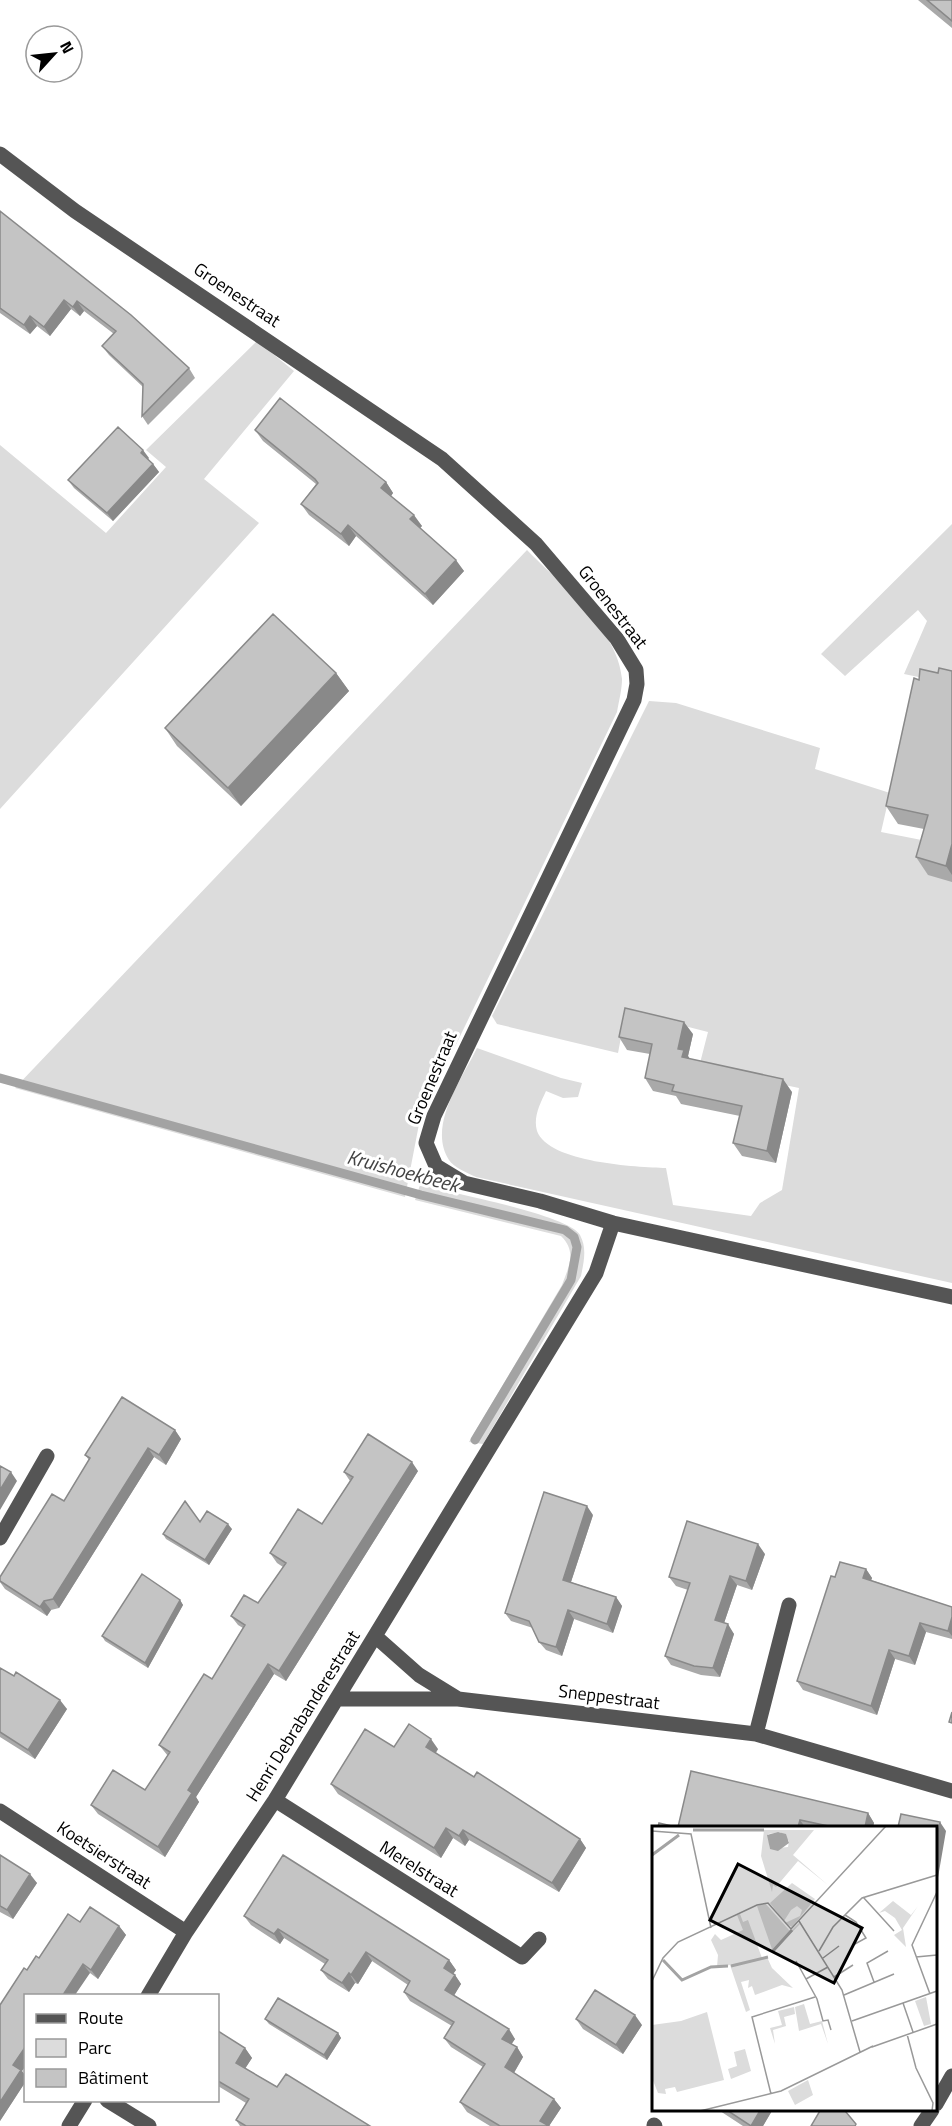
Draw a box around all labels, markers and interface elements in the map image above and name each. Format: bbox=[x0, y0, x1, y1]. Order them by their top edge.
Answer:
north arrow bbox=[24, 24, 84, 84]
text: N bbox=[54, 37, 81, 58]
street label: Groenestraat bbox=[188, 255, 287, 334]
street label: Groenestraat bbox=[572, 559, 655, 655]
street label: Groenestraat bbox=[400, 1026, 464, 1129]
water label: Kruishoekbeek bbox=[344, 1141, 465, 1201]
street label: Henri Debrabanderestraat bbox=[239, 1624, 367, 1807]
street label: Sneppestraat bbox=[557, 1677, 662, 1716]
street label: Koetsierstraat bbox=[52, 1814, 157, 1896]
inset map bbox=[652, 1826, 937, 2111]
street label: Merelstraat bbox=[375, 1834, 465, 1904]
legend bbox=[24, 1994, 219, 2102]
text: Route bbox=[78, 2004, 123, 2031]
text: Parc bbox=[78, 2034, 112, 2061]
text: Bâtiment bbox=[78, 2064, 149, 2091]

